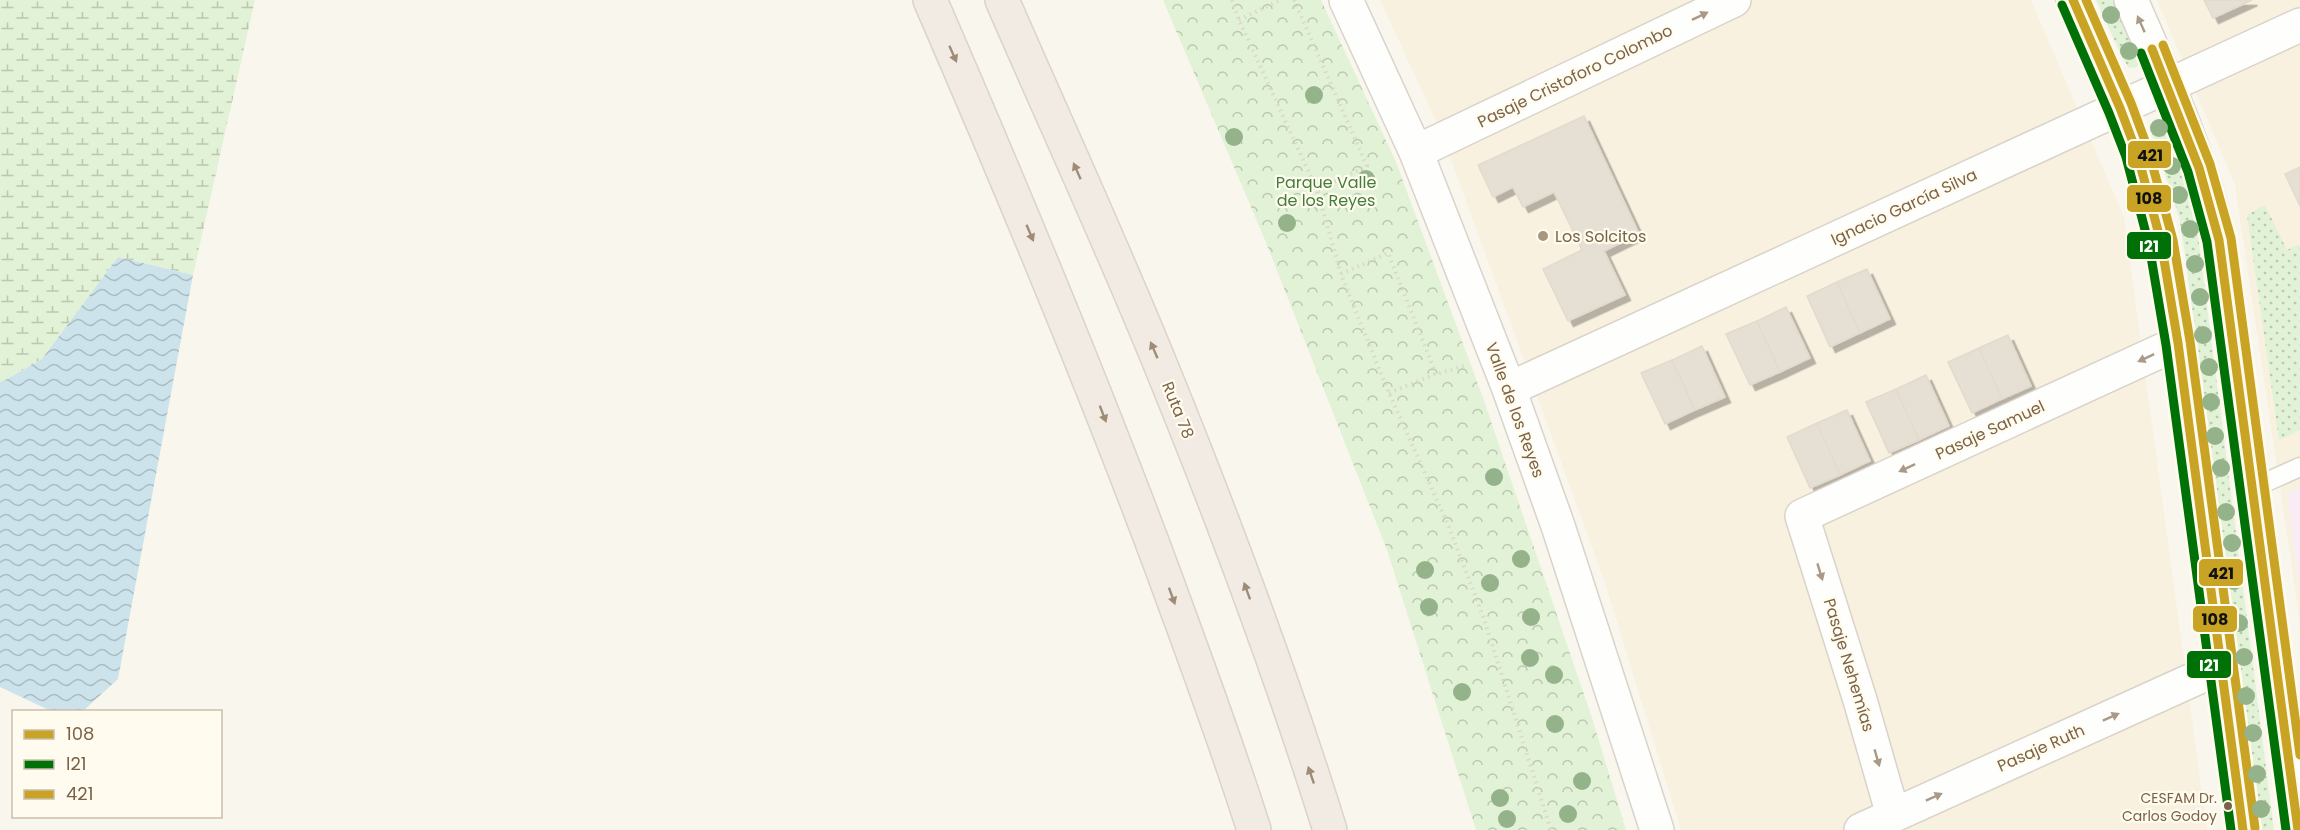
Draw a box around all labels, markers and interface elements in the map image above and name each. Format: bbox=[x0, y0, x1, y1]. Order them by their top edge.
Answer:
one-way arrow bbox=[1691, 12, 1708, 21]
one-way arrow bbox=[2136, 14, 2146, 32]
street label: Pasaje Cristoforo Colombo bbox=[1474, 19, 1676, 133]
one-way arrow bbox=[948, 45, 958, 63]
line badge: 421 bbox=[2127, 140, 2172, 169]
text: 421 bbox=[2137, 144, 2163, 167]
one-way arrow bbox=[1072, 161, 1082, 179]
street label: Ignacio García Silva bbox=[1827, 163, 1981, 251]
park label: Parque Valle de los Reyes bbox=[1276, 171, 1376, 212]
line badge: 108 bbox=[2126, 184, 2172, 213]
text: 108 bbox=[2136, 187, 2162, 210]
one-way arrow bbox=[1026, 224, 1035, 242]
place label: Los Solcitos bbox=[1555, 225, 1646, 248]
marker: Los Solcitos bbox=[1536, 229, 1550, 243]
line badge: I21 bbox=[2126, 231, 2172, 260]
text: I21 bbox=[2139, 235, 2159, 258]
street label: Valle de los Reyes bbox=[1480, 339, 1550, 481]
one-way arrow bbox=[1149, 341, 1158, 359]
one-way arrow bbox=[2137, 353, 2154, 362]
street label: Ruta 78 bbox=[1156, 378, 1200, 442]
street label: Pasaje Samuel bbox=[1932, 395, 2048, 465]
one-way arrow bbox=[1098, 405, 1108, 423]
one-way arrow bbox=[1899, 463, 1916, 472]
line badge: 421 bbox=[2198, 558, 2244, 587]
text: 421 bbox=[2208, 562, 2234, 585]
one-way arrow bbox=[1815, 563, 1825, 581]
one-way arrow bbox=[1242, 581, 1252, 599]
one-way arrow bbox=[1168, 587, 1177, 605]
street label: Pasaje Nehemías bbox=[1818, 595, 1880, 735]
line badge: 108 bbox=[2192, 605, 2238, 633]
text: 108 bbox=[2202, 608, 2228, 631]
line badge: I21 bbox=[2186, 650, 2232, 679]
text: I21 bbox=[2199, 654, 2219, 677]
legend bbox=[12, 710, 222, 818]
one-way arrow bbox=[2103, 712, 2120, 721]
street label: Pasaje Ruth bbox=[1994, 718, 2088, 778]
text: 108 bbox=[66, 721, 94, 746]
one-way arrow bbox=[1873, 749, 1882, 767]
text: I21 bbox=[66, 751, 87, 776]
one-way arrow bbox=[1306, 766, 1316, 784]
text: 421 bbox=[66, 781, 93, 806]
place label: CESFAM Dr. Carlos Godoy bbox=[2122, 788, 2217, 826]
one-way arrow bbox=[1925, 792, 1943, 802]
marker: CESFAM Dr. Carlos Godoy bbox=[2222, 800, 2234, 812]

